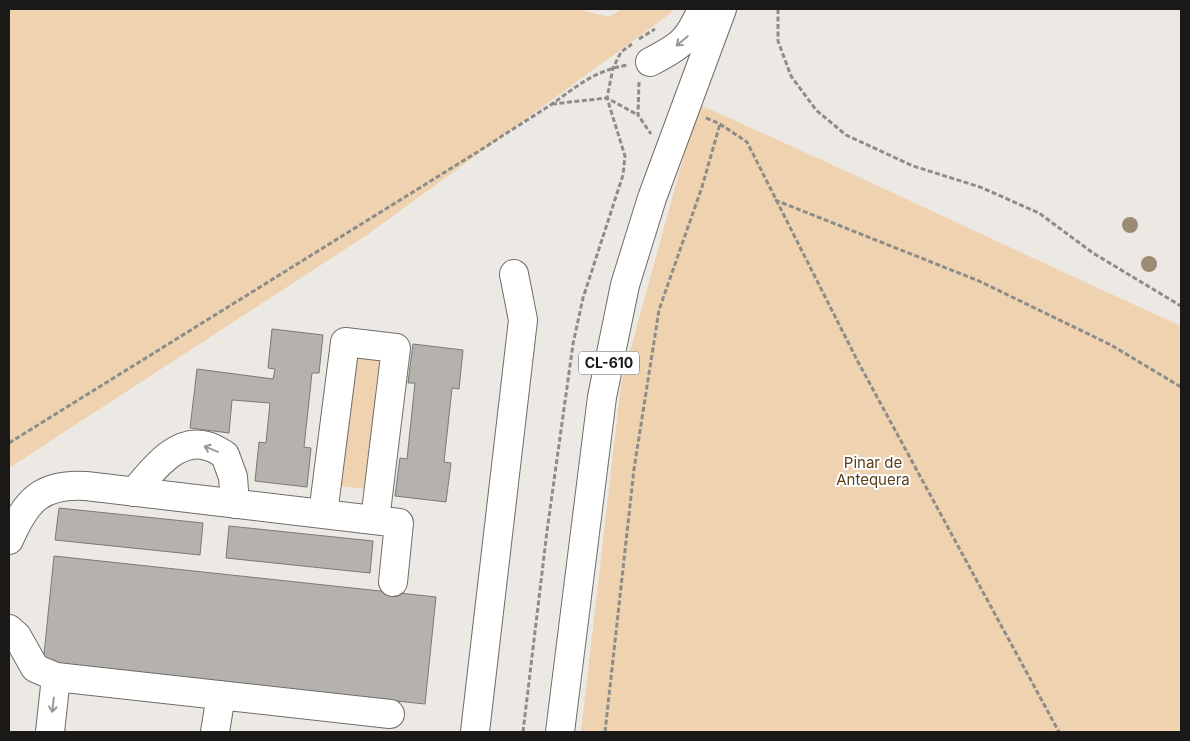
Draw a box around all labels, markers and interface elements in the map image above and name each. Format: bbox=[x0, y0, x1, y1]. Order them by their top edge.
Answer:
one-way arrow bbox=[676, 36, 689, 47]
road number: CL-610 bbox=[579, 352, 639, 374]
one-way arrow bbox=[204, 443, 219, 453]
park label: Pinar de Antequera bbox=[836, 453, 910, 489]
one-way arrow bbox=[48, 696, 58, 712]

